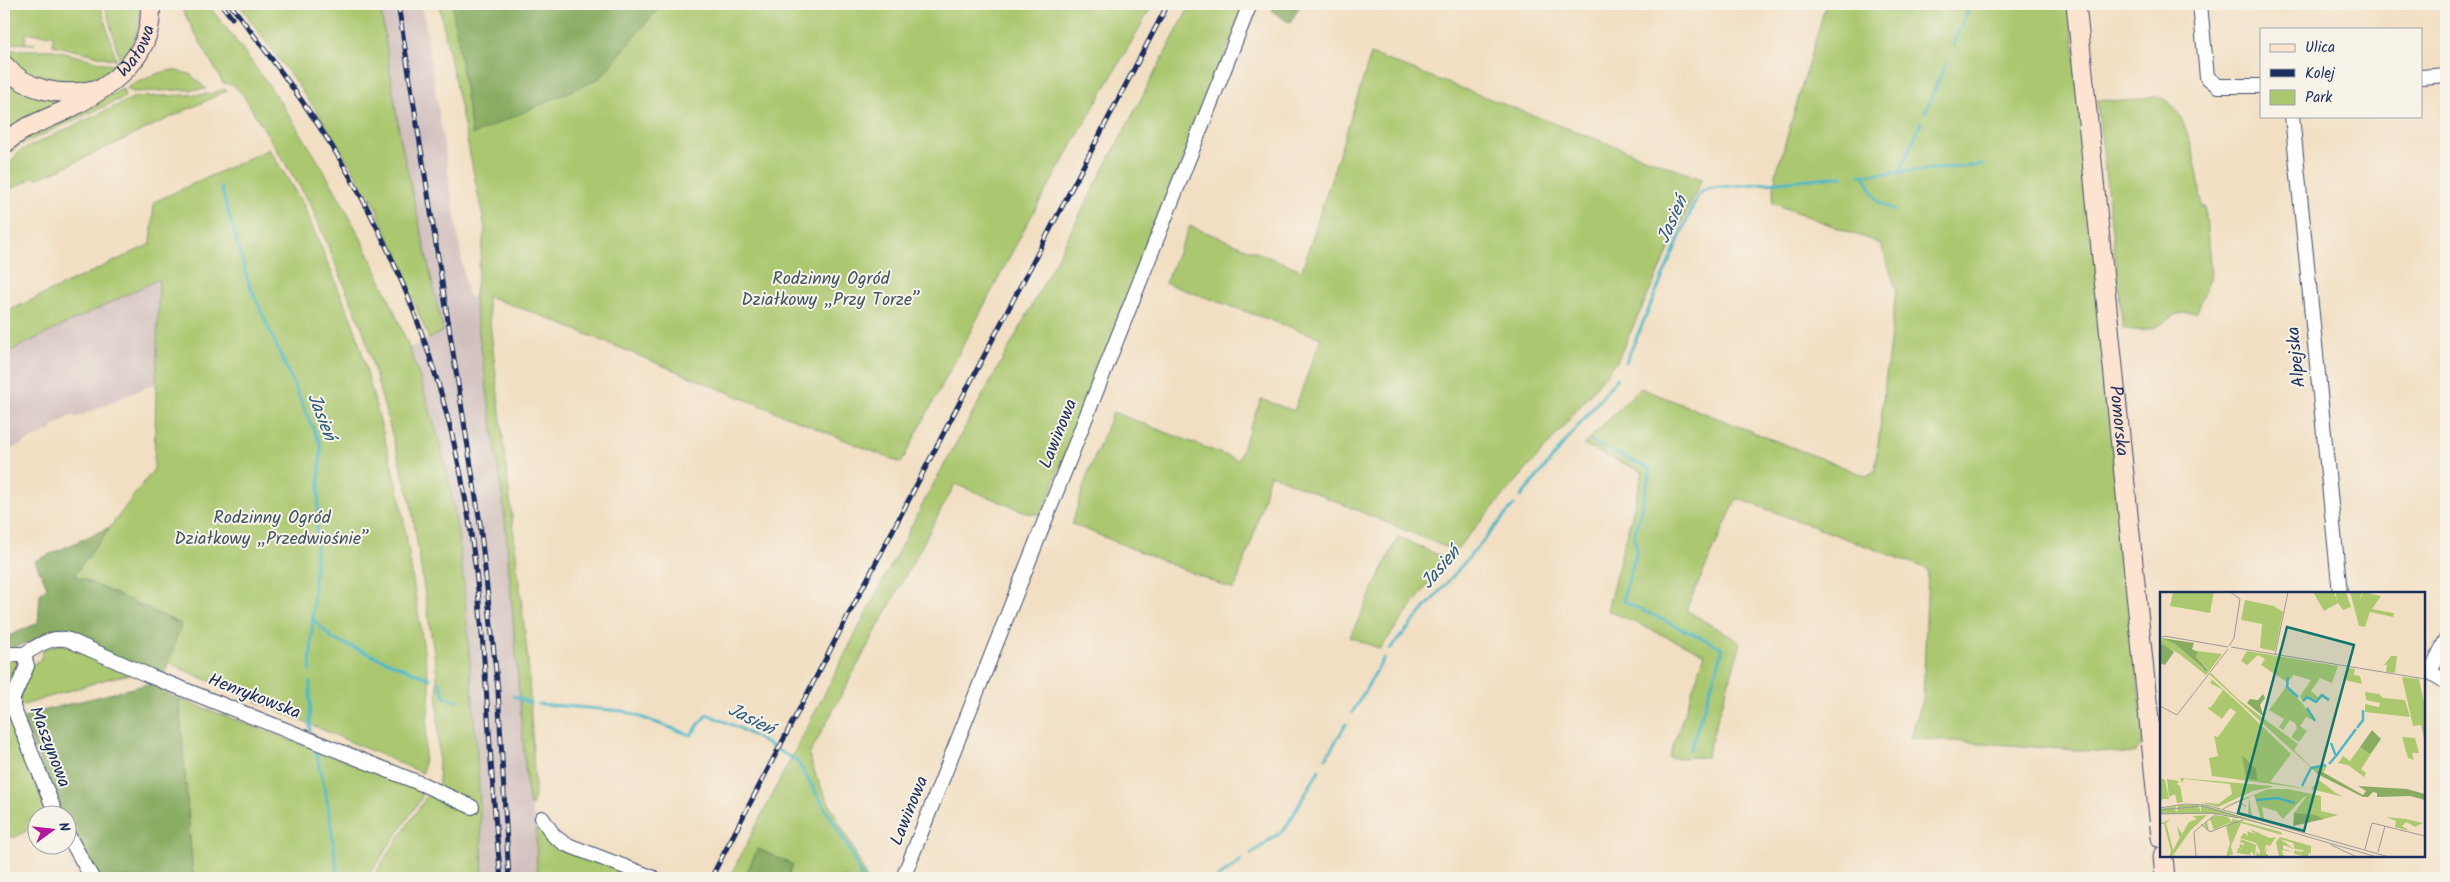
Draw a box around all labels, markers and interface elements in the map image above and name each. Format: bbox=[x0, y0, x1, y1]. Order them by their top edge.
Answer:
street label: Wałowa bbox=[110, 22, 163, 85]
legend bbox=[2260, 28, 2422, 118]
text: Ulica bbox=[2305, 36, 2335, 60]
text: Kolej bbox=[2305, 62, 2336, 86]
text: Park bbox=[2305, 86, 2333, 110]
water label: Jasień bbox=[1649, 189, 1698, 249]
park label: Rodzinny Ogród Działkowy „Przy Torze” bbox=[741, 265, 921, 315]
street label: Alpejska bbox=[2279, 325, 2315, 389]
street label: Pomorska bbox=[2100, 384, 2137, 458]
water label: Jasień bbox=[298, 389, 345, 448]
street label: Lawinowa bbox=[1032, 395, 1086, 473]
park label: Rodzinny Ogród Działkowy „Przedwiośnie” bbox=[174, 504, 370, 554]
water label: Jasień bbox=[1414, 537, 1470, 596]
inset map bbox=[2160, 592, 2425, 857]
street label: Henrykowska bbox=[203, 666, 305, 728]
water label: Jasień bbox=[722, 695, 782, 746]
street label: Maszynowa bbox=[20, 702, 78, 792]
street label: Lawinowa bbox=[883, 772, 937, 850]
north arrow bbox=[28, 804, 78, 854]
text: N bbox=[52, 820, 75, 834]

